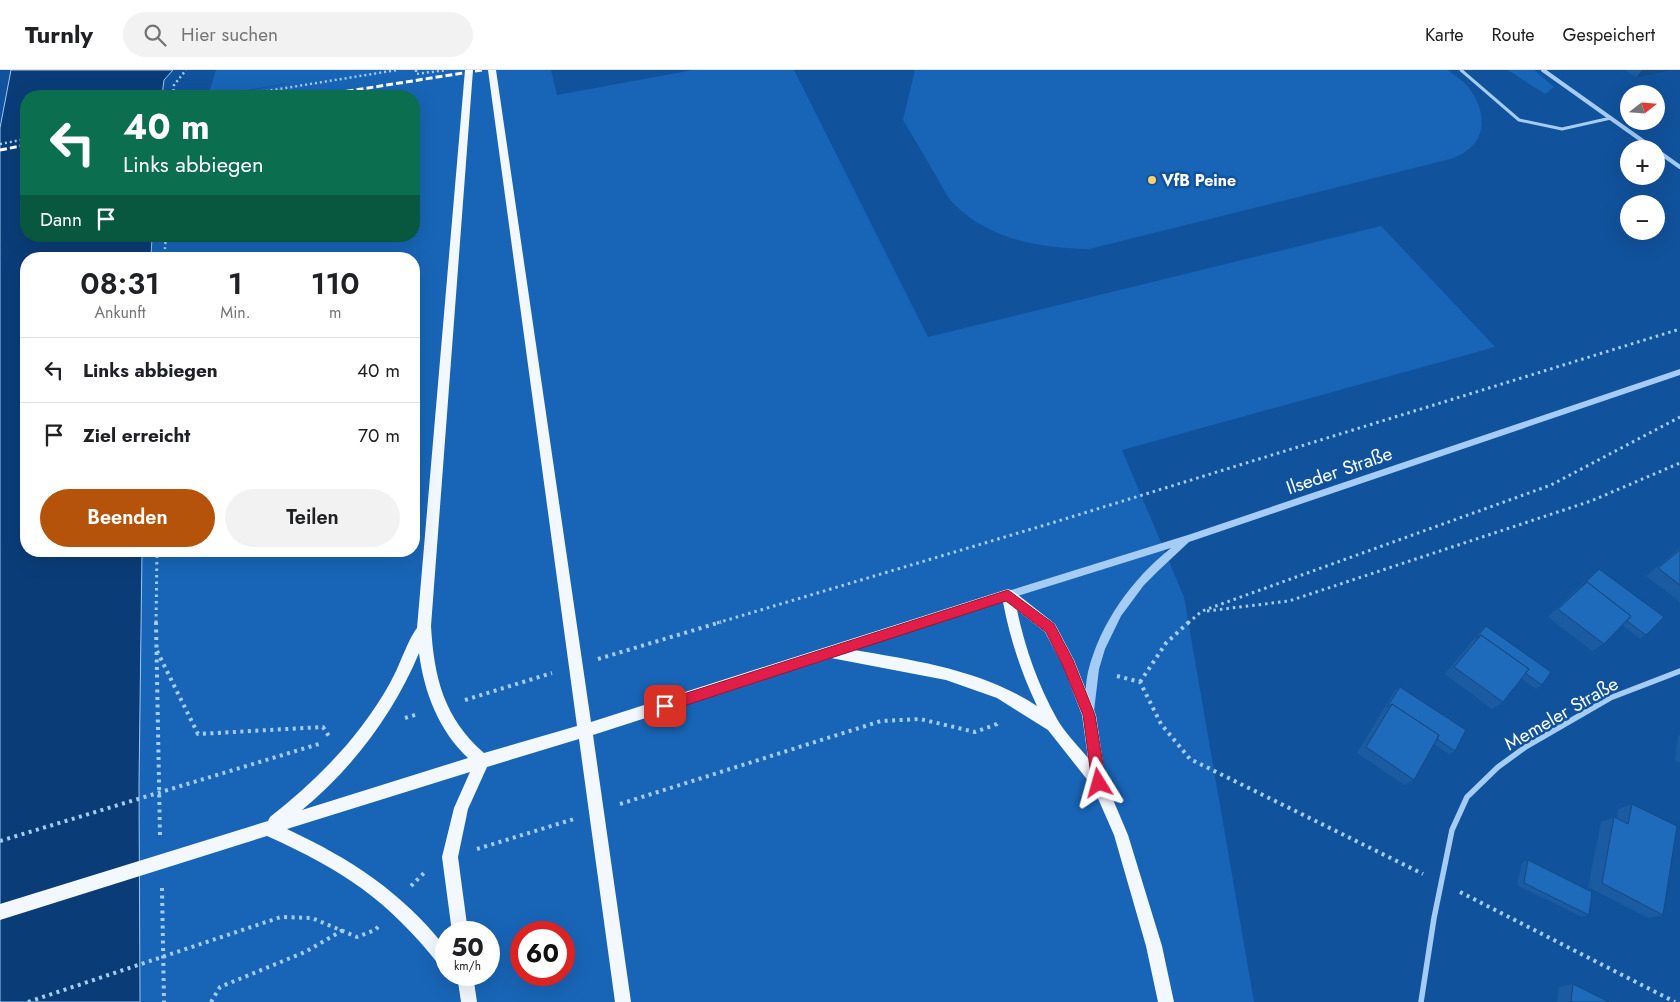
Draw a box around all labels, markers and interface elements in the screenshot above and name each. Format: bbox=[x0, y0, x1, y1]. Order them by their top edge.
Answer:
search box bbox=[123, 12, 473, 57]
text: Turnly bbox=[25, 17, 93, 52]
icon: search bbox=[141, 21, 169, 49]
text: Hier suchen bbox=[181, 21, 278, 48]
text: Karte bbox=[1425, 22, 1464, 48]
text: Route bbox=[1492, 22, 1534, 48]
text: Gespeichert bbox=[1562, 22, 1655, 48]
north arrow bbox=[1620, 85, 1665, 130]
map controls bbox=[1620, 85, 1665, 240]
text: 40 m bbox=[123, 102, 210, 152]
icon: left bbox=[40, 110, 105, 175]
button: + bbox=[1620, 140, 1665, 185]
text: Links abbiegen bbox=[123, 148, 263, 180]
place label: VfB Peine bbox=[1161, 169, 1236, 192]
marker: VfB Peine bbox=[1146, 174, 1158, 186]
button: − bbox=[1620, 195, 1665, 240]
icon: arrive bbox=[92, 205, 120, 233]
text: Dann bbox=[40, 206, 82, 233]
text: 08:31 bbox=[80, 262, 160, 305]
text: 1 bbox=[228, 262, 243, 305]
text: 110 bbox=[311, 262, 360, 305]
text: Ankunft bbox=[95, 301, 146, 324]
text: Min. bbox=[220, 301, 251, 324]
text: m bbox=[329, 301, 341, 324]
icon: left bbox=[40, 356, 68, 384]
text: Links abbiegen bbox=[83, 357, 218, 384]
text: 40 m bbox=[357, 357, 400, 384]
icon: arrive bbox=[40, 421, 68, 449]
text: Ziel erreicht bbox=[83, 422, 190, 449]
text: 70 m bbox=[358, 422, 400, 449]
street label: Ilseder Straße bbox=[1283, 440, 1396, 501]
button: Beenden bbox=[40, 489, 215, 547]
button: Teilen bbox=[225, 489, 400, 547]
street label: Memeler Straße bbox=[1499, 670, 1623, 757]
pin bbox=[644, 685, 686, 727]
icon: arrive bbox=[651, 692, 679, 720]
position arrow bbox=[1072, 756, 1124, 808]
speed limit sign: 60 bbox=[510, 921, 575, 986]
text: 50 bbox=[451, 929, 484, 965]
text: km/h bbox=[454, 957, 481, 975]

